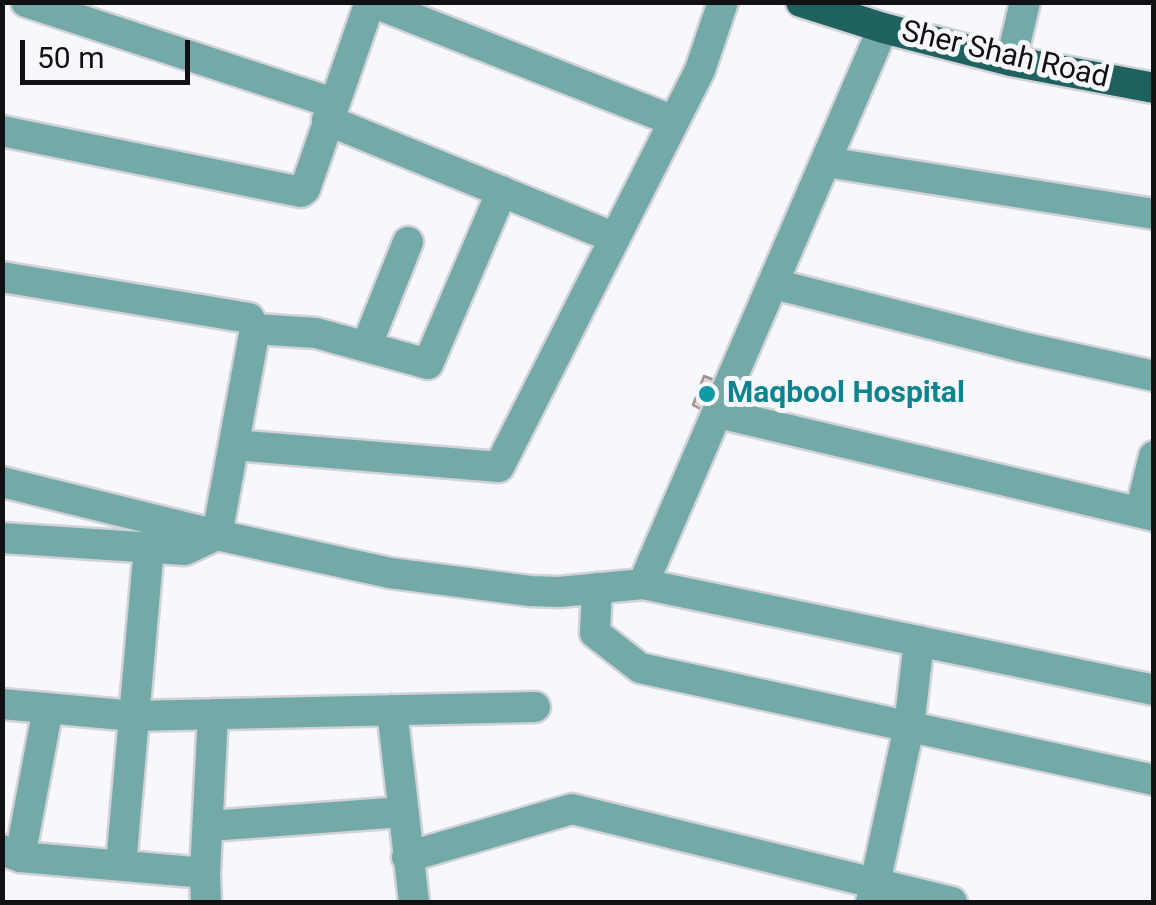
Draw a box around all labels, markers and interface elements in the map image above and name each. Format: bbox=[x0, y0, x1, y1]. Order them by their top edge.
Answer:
street label: Sher Shah Road bbox=[898, 15, 1112, 97]
scale bar bbox=[25, 20, 195, 82]
text: 50 m bbox=[37, 40, 104, 75]
place label: Maqbool Hospital bbox=[727, 376, 965, 412]
marker: Maqbool Hospital bbox=[696, 383, 718, 405]

